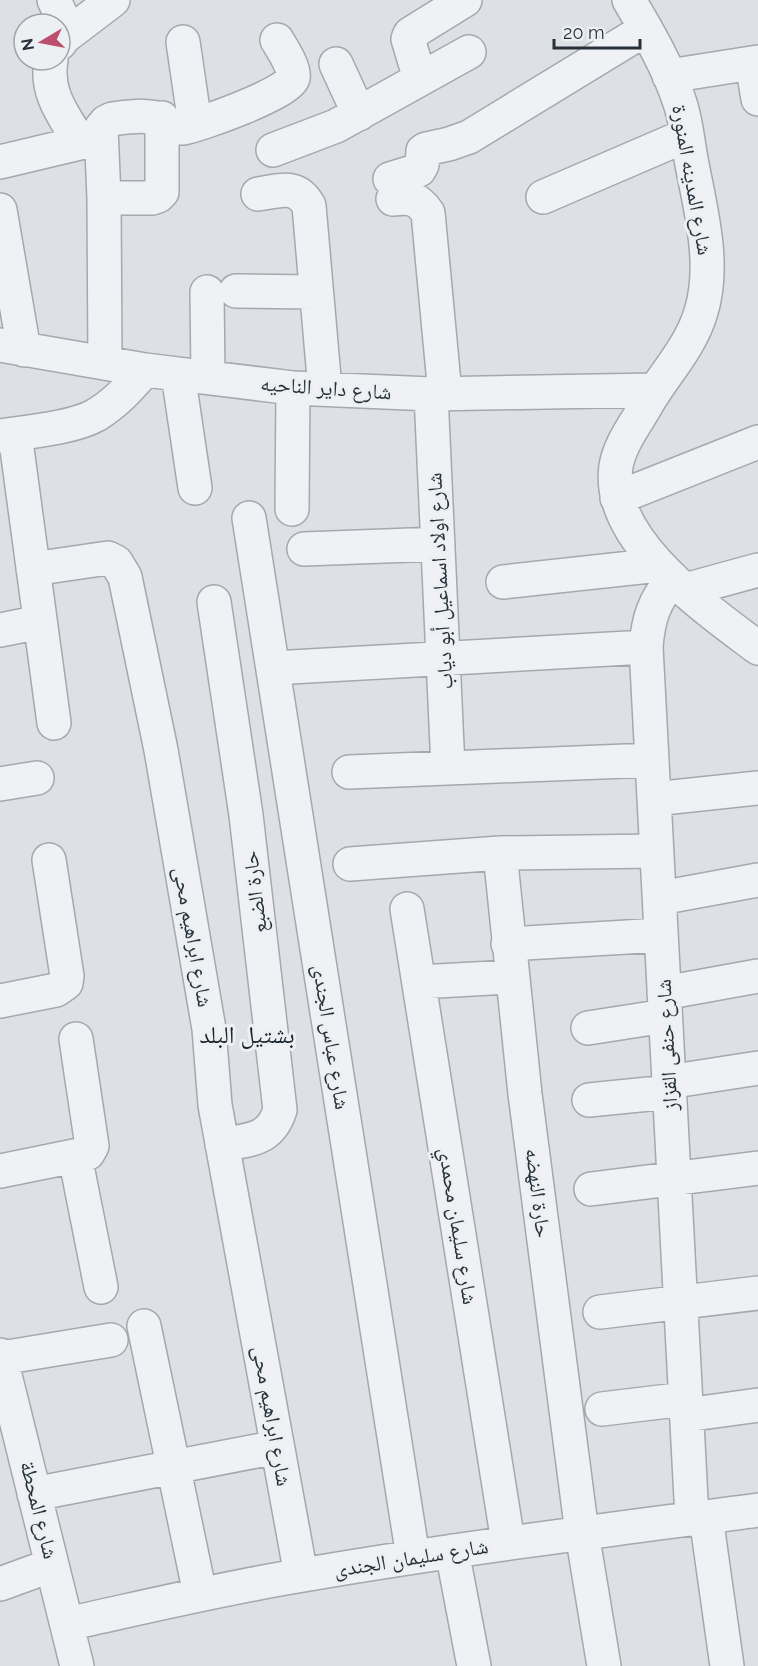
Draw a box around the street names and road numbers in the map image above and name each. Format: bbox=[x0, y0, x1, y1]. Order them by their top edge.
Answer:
street label: شارع المدينه المنورة bbox=[666, 103, 718, 257]
street label: شارع داير الناحيه bbox=[260, 370, 392, 406]
street label: شارع اولاد اسماعيل أبو دياب bbox=[421, 472, 459, 690]
street label: حارة الضبع bbox=[237, 849, 273, 935]
street label: شارع ابراهيم محى bbox=[167, 865, 218, 1009]
street label: شارع عباس الجندى bbox=[307, 963, 355, 1111]
street label: شارع حنفى القزاز bbox=[651, 978, 683, 1113]
street label: شارع سليمان محمدي bbox=[429, 1146, 483, 1307]
street label: حارة النهضه bbox=[521, 1147, 556, 1239]
street label: شارع ابراهيم محى bbox=[246, 1344, 297, 1488]
street label: شارع المحطة bbox=[14, 1458, 64, 1562]
street label: شارع سليمان الجندى bbox=[332, 1533, 490, 1583]

